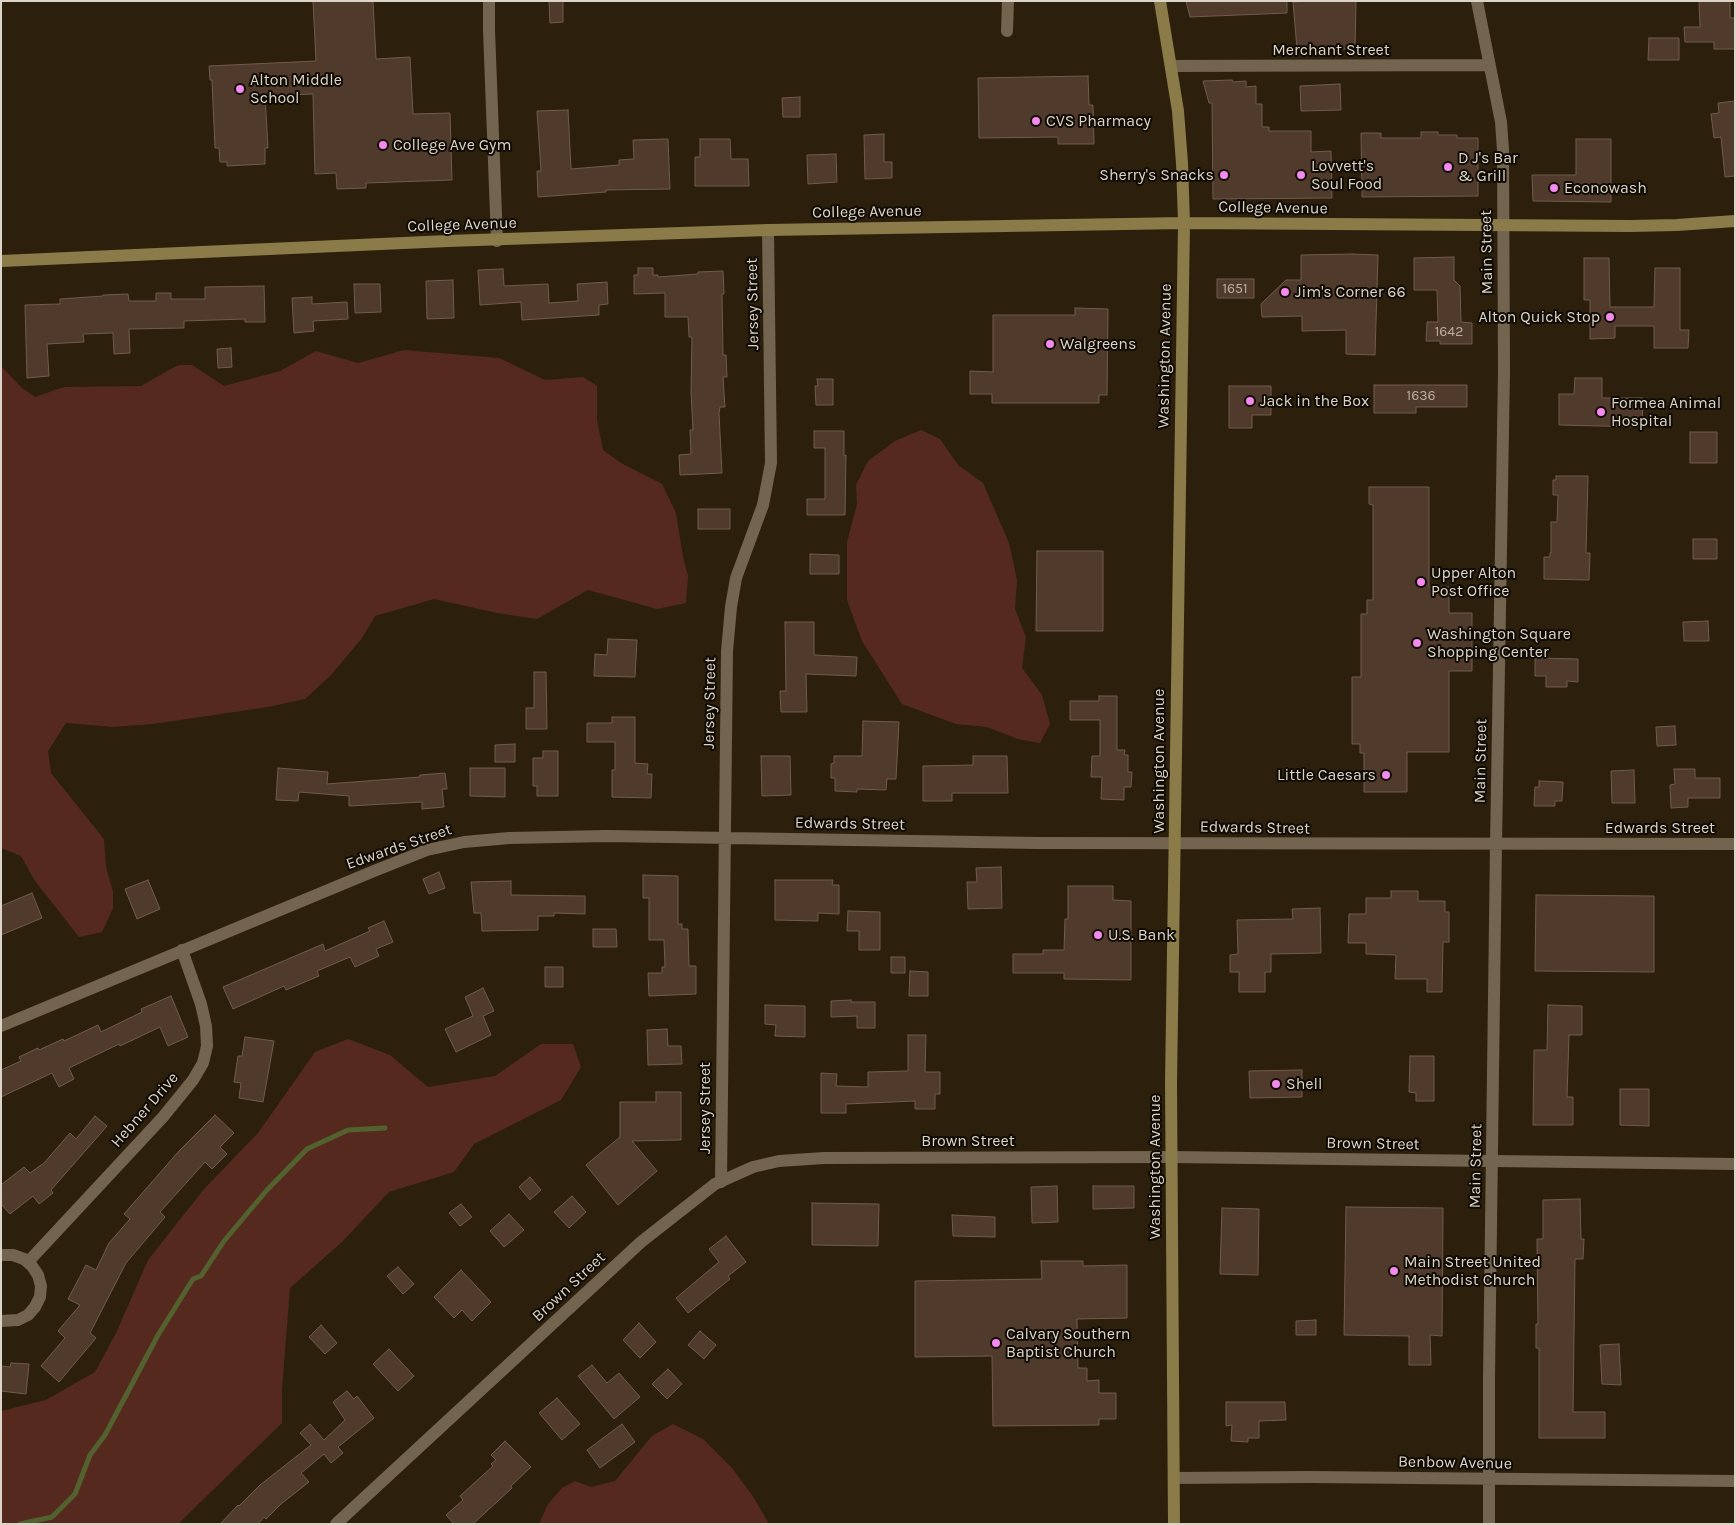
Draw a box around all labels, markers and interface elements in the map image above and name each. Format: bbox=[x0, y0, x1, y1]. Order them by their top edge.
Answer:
street label: Merchant Street bbox=[1272, 40, 1390, 60]
place label: Alton Middle School bbox=[250, 70, 342, 108]
marker: Alton Middle School bbox=[234, 83, 246, 95]
place label: CVS Pharmacy bbox=[1046, 111, 1151, 131]
marker: CVS Pharmacy bbox=[1030, 115, 1042, 127]
place label: College Ave Gym bbox=[393, 135, 511, 155]
marker: College Ave Gym bbox=[377, 139, 389, 151]
place label: D J's Bar & Grill bbox=[1458, 148, 1518, 186]
place label: Lovvett's Soul Food bbox=[1311, 156, 1382, 194]
marker: D J's Bar & Grill bbox=[1442, 161, 1454, 173]
place label: Sherry's Snacks bbox=[1099, 165, 1214, 185]
marker: Sherry's Snacks bbox=[1218, 169, 1230, 181]
marker: Lovvett's Soul Food bbox=[1295, 169, 1307, 181]
place label: Econowash bbox=[1564, 178, 1647, 198]
marker: Econowash bbox=[1548, 182, 1560, 194]
street label: College Avenue bbox=[1218, 197, 1328, 219]
street label: College Avenue bbox=[812, 201, 922, 223]
street label: Main Street bbox=[1477, 210, 1497, 294]
street label: College Avenue bbox=[407, 213, 517, 237]
street label: Jersey Street bbox=[743, 258, 763, 350]
house number: 1651 bbox=[1222, 281, 1248, 297]
place label: Jim's Corner 66 bbox=[1295, 282, 1406, 302]
street label: Washington Avenue bbox=[1154, 283, 1176, 429]
marker: Jim's Corner 66 bbox=[1279, 286, 1291, 298]
place label: Alton Quick Stop bbox=[1478, 307, 1600, 327]
marker: Alton Quick Stop bbox=[1604, 311, 1616, 323]
house number: 1642 bbox=[1435, 324, 1463, 340]
place label: Walgreens bbox=[1060, 334, 1136, 354]
marker: Walgreens bbox=[1044, 338, 1056, 350]
house number: 1636 bbox=[1407, 388, 1435, 404]
place label: Jack in the Box bbox=[1260, 391, 1369, 411]
place label: Formea Animal Hospital bbox=[1611, 393, 1721, 431]
marker: Jack in the Box bbox=[1244, 395, 1256, 407]
marker: Formea Animal Hospital bbox=[1595, 406, 1607, 418]
place label: Upper Alton Post Office bbox=[1431, 563, 1516, 601]
marker: Upper Alton Post Office bbox=[1415, 576, 1427, 588]
place label: Washington Square Shopping Center bbox=[1427, 624, 1571, 662]
marker: Washington Square Shopping Center bbox=[1411, 637, 1423, 649]
street label: Jersey Street bbox=[700, 657, 720, 749]
street label: Washington Avenue bbox=[1149, 689, 1169, 833]
street label: Main Street bbox=[1471, 719, 1491, 803]
place label: Little Caesars bbox=[1277, 765, 1376, 785]
marker: Little Caesars bbox=[1380, 769, 1392, 781]
street label: Edwards Street bbox=[795, 813, 905, 835]
street label: Edwards Street bbox=[1200, 817, 1310, 839]
street label: Edwards Street bbox=[1605, 818, 1715, 838]
street label: Edwards Street bbox=[344, 820, 454, 874]
place label: U.S. Bank bbox=[1108, 925, 1175, 945]
marker: U.S. Bank bbox=[1092, 929, 1104, 941]
street label: Jersey Street bbox=[695, 1062, 715, 1154]
street label: Hebner Drive bbox=[107, 1069, 183, 1151]
place label: Shell bbox=[1286, 1074, 1323, 1094]
marker: Shell bbox=[1270, 1078, 1282, 1090]
street label: Washington Avenue bbox=[1145, 1095, 1165, 1239]
street label: Main Street bbox=[1466, 1124, 1486, 1208]
street label: Brown Street bbox=[921, 1131, 1015, 1151]
street label: Brown Street bbox=[1326, 1134, 1420, 1154]
street label: Brown Street bbox=[528, 1248, 610, 1326]
place label: Main Street United Methodist Church bbox=[1404, 1252, 1541, 1290]
marker: Main Street United Methodist Church bbox=[1388, 1265, 1400, 1277]
place label: Calvary Southern Baptist Church bbox=[1006, 1324, 1130, 1362]
marker: Calvary Southern Baptist Church bbox=[990, 1337, 1002, 1349]
street label: Benbow Avenue bbox=[1398, 1452, 1512, 1474]

